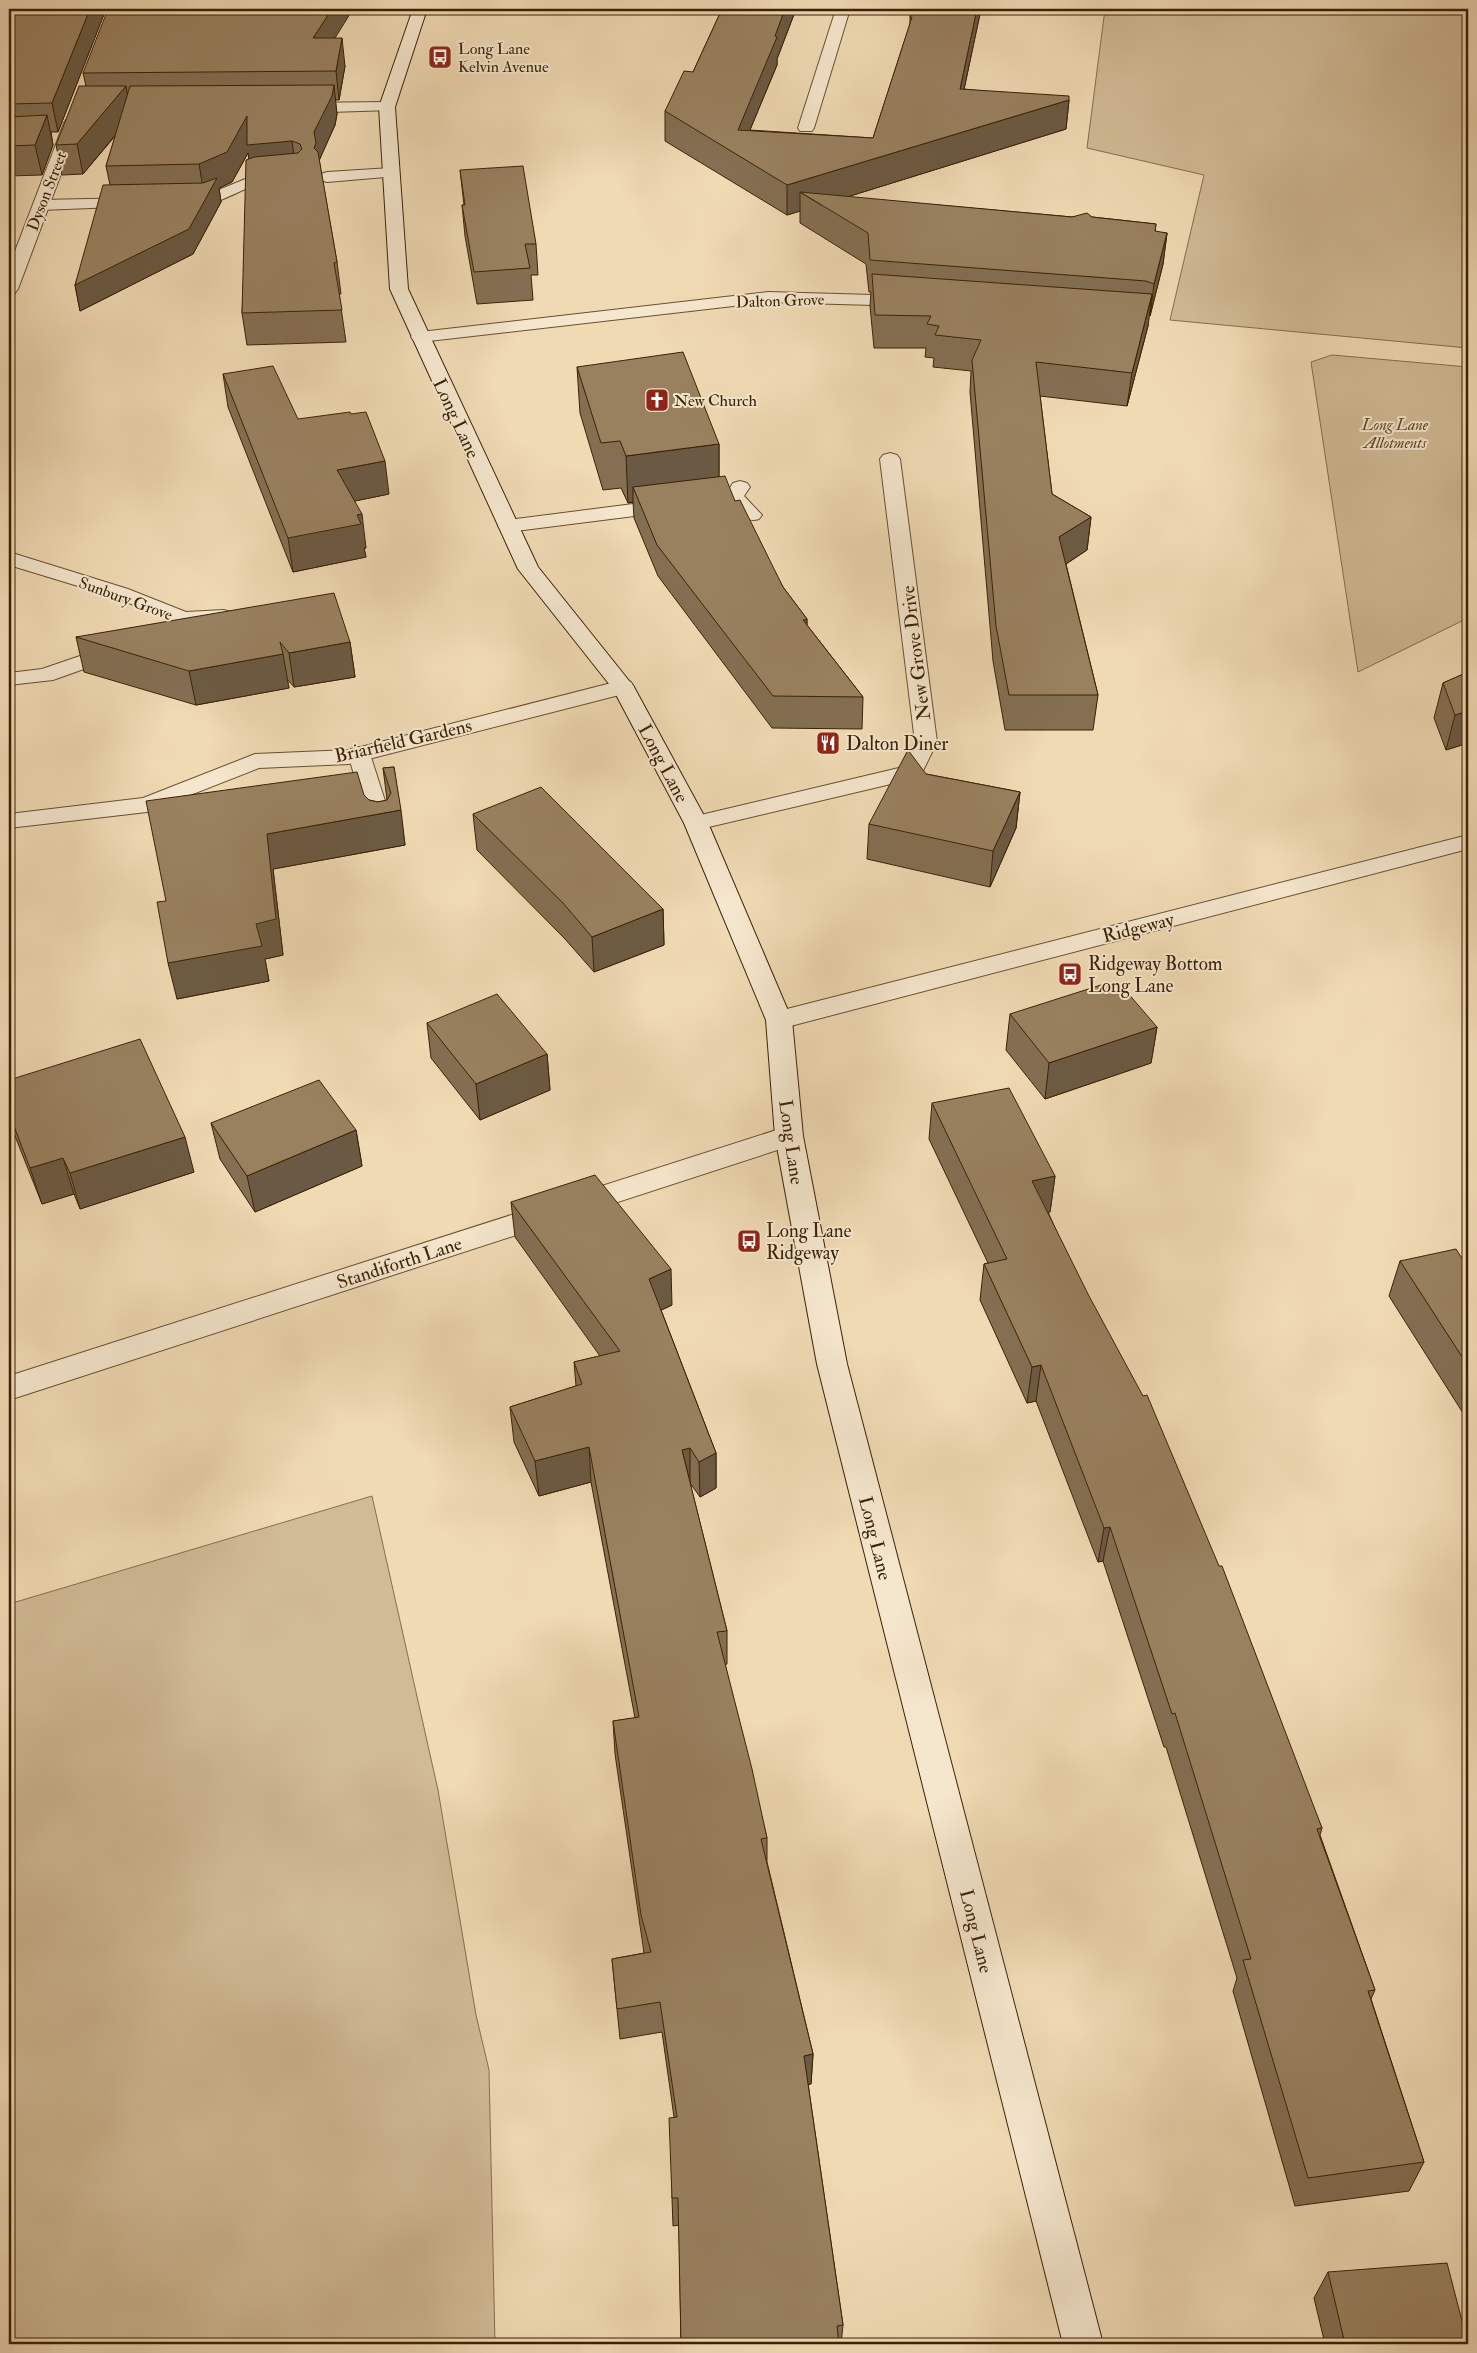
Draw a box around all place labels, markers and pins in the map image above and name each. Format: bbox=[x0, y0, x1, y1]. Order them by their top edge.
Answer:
place label: Long Lane Kelvin Avenue bbox=[458, 39, 549, 77]
bus stop icon: Long Lane Kelvin Avenue bbox=[427, 44, 453, 70]
church icon: New Church bbox=[644, 387, 670, 413]
place label: New Church bbox=[674, 391, 758, 411]
restaurant icon: Dalton Diner bbox=[815, 730, 841, 756]
place label: Dalton Diner bbox=[846, 732, 948, 756]
place label: Ridgeway Bottom Long Lane bbox=[1088, 952, 1223, 998]
bus stop icon: Ridgeway Bottom Long Lane bbox=[1057, 961, 1083, 987]
place label: Long Lane Ridgeway bbox=[766, 1219, 852, 1265]
bus stop icon: Long Lane Ridgeway bbox=[736, 1228, 762, 1254]

